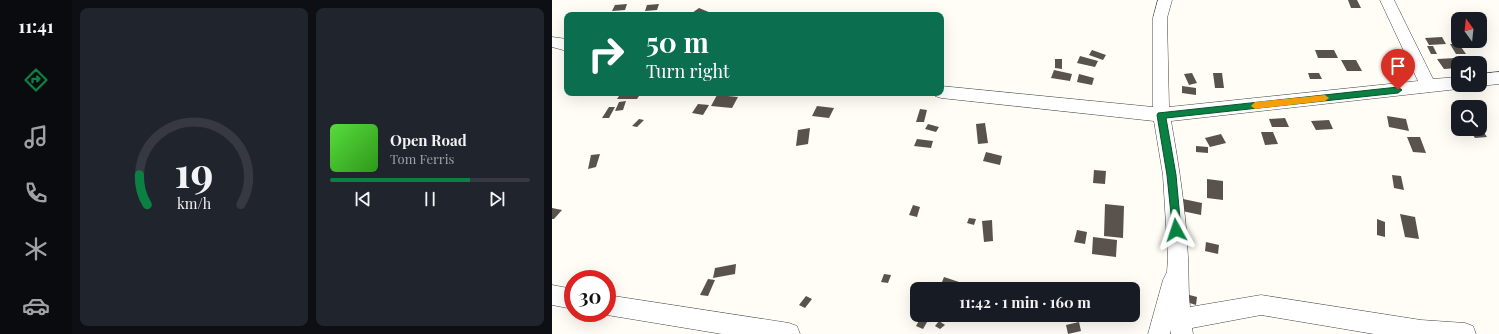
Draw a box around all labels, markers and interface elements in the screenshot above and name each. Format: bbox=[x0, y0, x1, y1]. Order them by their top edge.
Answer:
north arrow bbox=[1451, 12, 1487, 48]
map controls bbox=[1451, 12, 1487, 136]
text: 11:41 bbox=[18, 14, 54, 38]
text: 50 m bbox=[646, 23, 709, 60]
icon: right bbox=[580, 28, 632, 80]
pin bbox=[1381, 49, 1415, 90]
icon: arrive bbox=[1387, 55, 1409, 77]
button: sound bbox=[1451, 56, 1487, 92]
text: Turn right bbox=[646, 59, 729, 83]
icon: directions bbox=[22, 66, 50, 94]
button: search bbox=[1451, 100, 1487, 136]
icon: music bbox=[22, 123, 50, 151]
text: Open Road bbox=[390, 130, 467, 150]
text: 19 bbox=[175, 143, 213, 198]
text: Tom Ferris bbox=[390, 150, 454, 167]
icon: phone bbox=[22, 179, 50, 207]
icon: previous bbox=[352, 188, 374, 210]
icon: pause bbox=[419, 188, 441, 210]
icon: next bbox=[486, 188, 508, 210]
text: km/h bbox=[177, 194, 212, 213]
position arrow bbox=[1155, 209, 1197, 251]
icon: climate bbox=[22, 235, 50, 263]
speed limit sign: 30 bbox=[564, 270, 616, 322]
icon: car bbox=[22, 292, 50, 320]
text: 11:42 · 1 min · 160 m bbox=[959, 292, 1091, 312]

